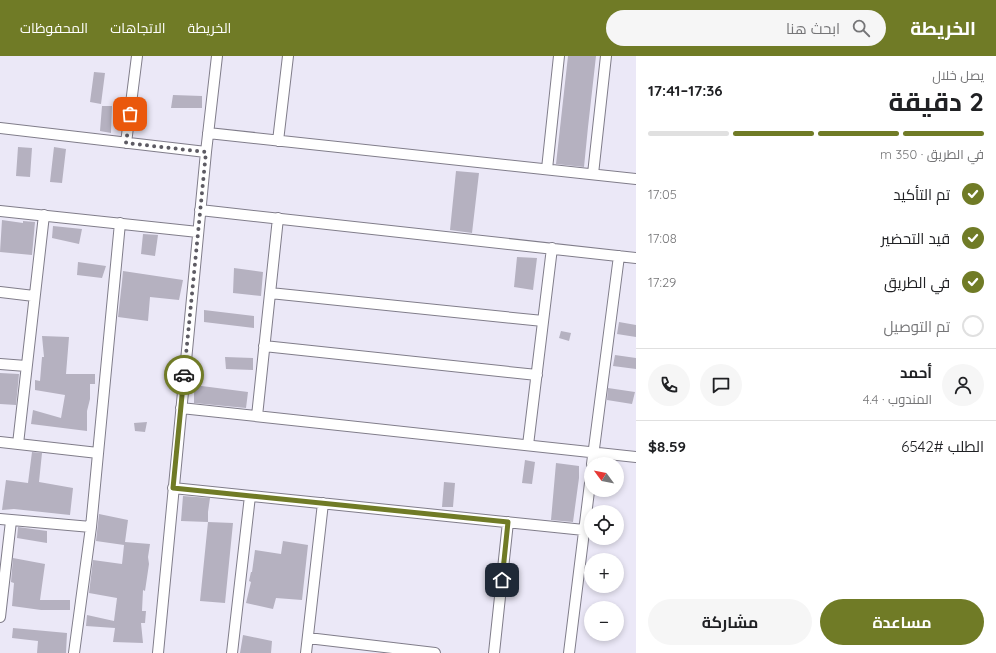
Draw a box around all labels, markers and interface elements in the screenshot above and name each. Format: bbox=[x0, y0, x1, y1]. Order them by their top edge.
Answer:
search box bbox=[606, 10, 886, 46]
text: الخريطة bbox=[910, 16, 976, 40]
icon: search bbox=[850, 17, 872, 39]
text: المحفوظات bbox=[20, 19, 88, 37]
text: الاتجاهات bbox=[110, 19, 166, 37]
text: الخريطة bbox=[188, 19, 231, 37]
text: ابحث هنا bbox=[786, 19, 840, 38]
text: يصل خلال bbox=[932, 67, 984, 83]
text: 17:36–17:41 bbox=[648, 81, 723, 100]
text: 2 دقيقة bbox=[888, 85, 984, 118]
pin bbox=[113, 97, 147, 131]
icon: bag bbox=[119, 103, 141, 125]
text: في الطريق · 350 m bbox=[880, 146, 984, 162]
icon: check bbox=[962, 183, 984, 205]
text: تم التأكيد bbox=[893, 185, 950, 204]
text: 17:05 bbox=[648, 186, 677, 202]
icon: check bbox=[962, 227, 984, 249]
text: قيد التحضير bbox=[881, 229, 950, 248]
text: 17:08 bbox=[648, 230, 677, 246]
icon: check bbox=[962, 271, 984, 293]
text: في الطريق bbox=[884, 273, 950, 292]
text: 17:29 bbox=[648, 274, 676, 290]
text: تم التوصيل bbox=[884, 317, 950, 336]
courier bbox=[164, 355, 204, 395]
text: أحمد bbox=[900, 363, 932, 382]
icon: car bbox=[173, 364, 195, 386]
button: phone bbox=[648, 364, 690, 406]
button: chat bbox=[700, 364, 742, 406]
button: person bbox=[942, 364, 984, 406]
text: المندوب · 4.4 bbox=[863, 391, 932, 407]
text: $8.59 bbox=[648, 437, 686, 456]
text: الطلب #6542 bbox=[901, 437, 984, 456]
north arrow bbox=[584, 457, 624, 497]
map controls bbox=[584, 457, 624, 641]
button: locate bbox=[584, 505, 624, 545]
button: + bbox=[584, 553, 624, 593]
pin bbox=[485, 563, 519, 597]
icon: home bbox=[491, 569, 513, 591]
button: مشاركة bbox=[648, 599, 812, 645]
button: مساعدة bbox=[820, 599, 984, 645]
button: − bbox=[584, 601, 624, 641]

